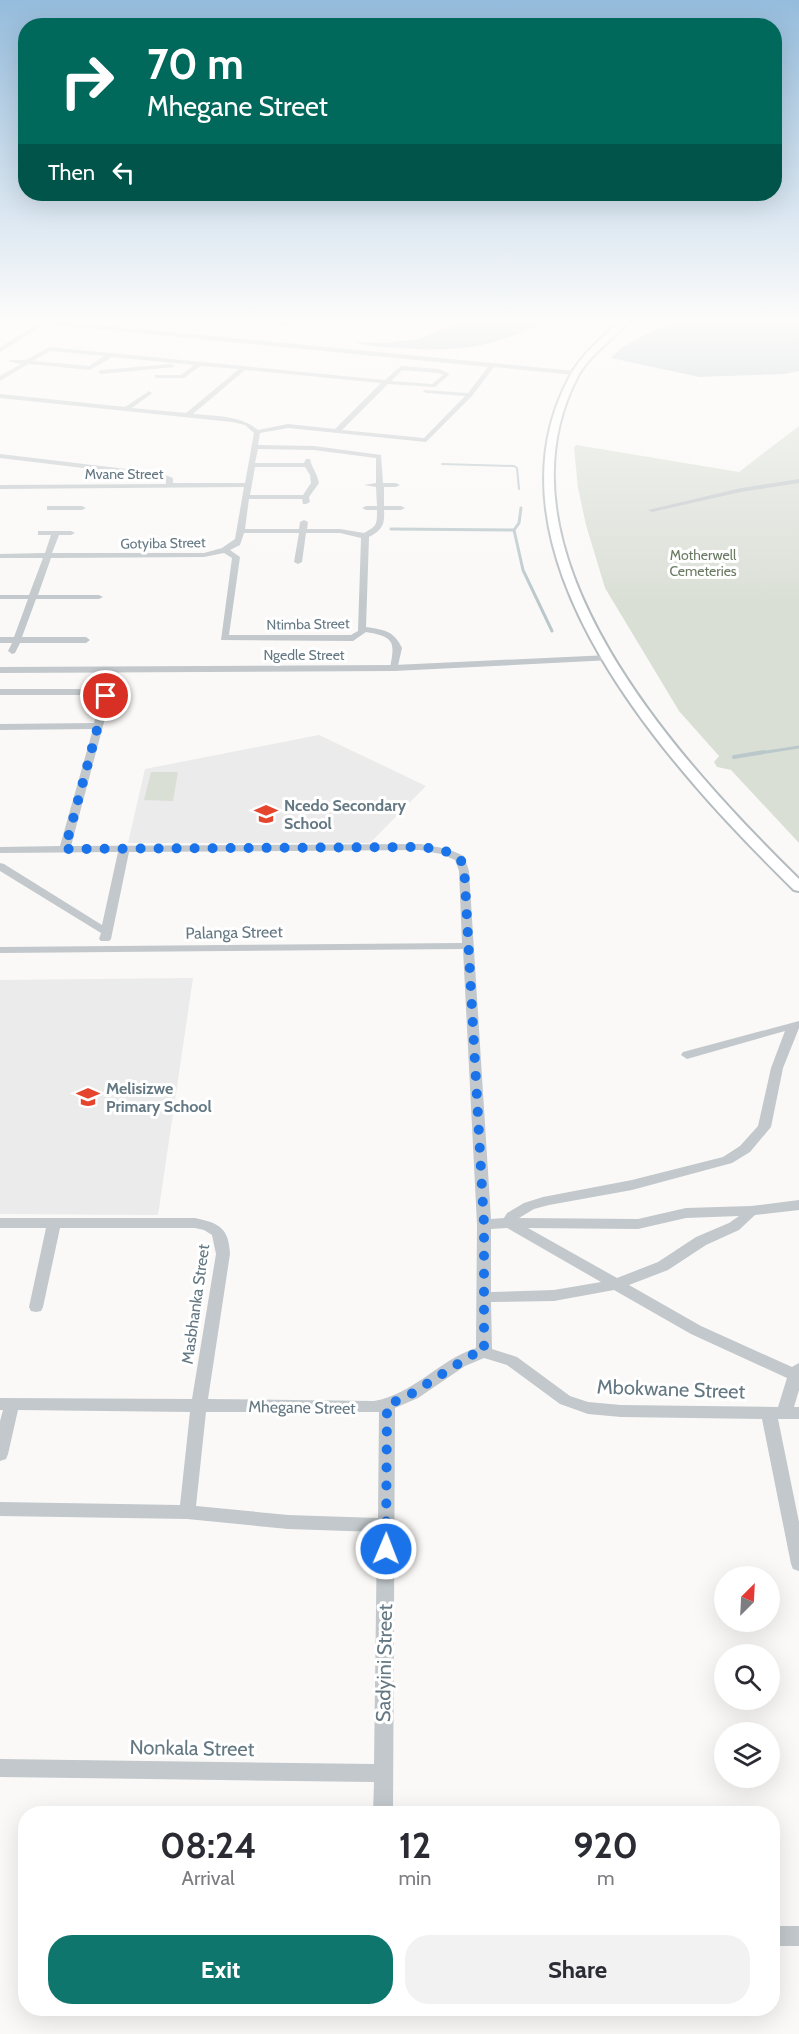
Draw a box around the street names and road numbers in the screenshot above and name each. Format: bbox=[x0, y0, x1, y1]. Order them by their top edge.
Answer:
street label: Mvane Street bbox=[85, 465, 164, 483]
street label: Gotyiba Street bbox=[120, 533, 206, 553]
street label: Ntimba Street bbox=[266, 614, 350, 634]
street label: Ngedle Street bbox=[263, 646, 345, 664]
street label: Palanga Street bbox=[185, 922, 283, 943]
street label: Masbhanka Street bbox=[178, 1242, 213, 1365]
street label: Mbokwane Street bbox=[596, 1374, 746, 1404]
street label: Mhegane Street bbox=[248, 1397, 356, 1418]
street label: Sadyini Street bbox=[371, 1604, 397, 1722]
street label: Nonkala Street bbox=[129, 1735, 255, 1761]

